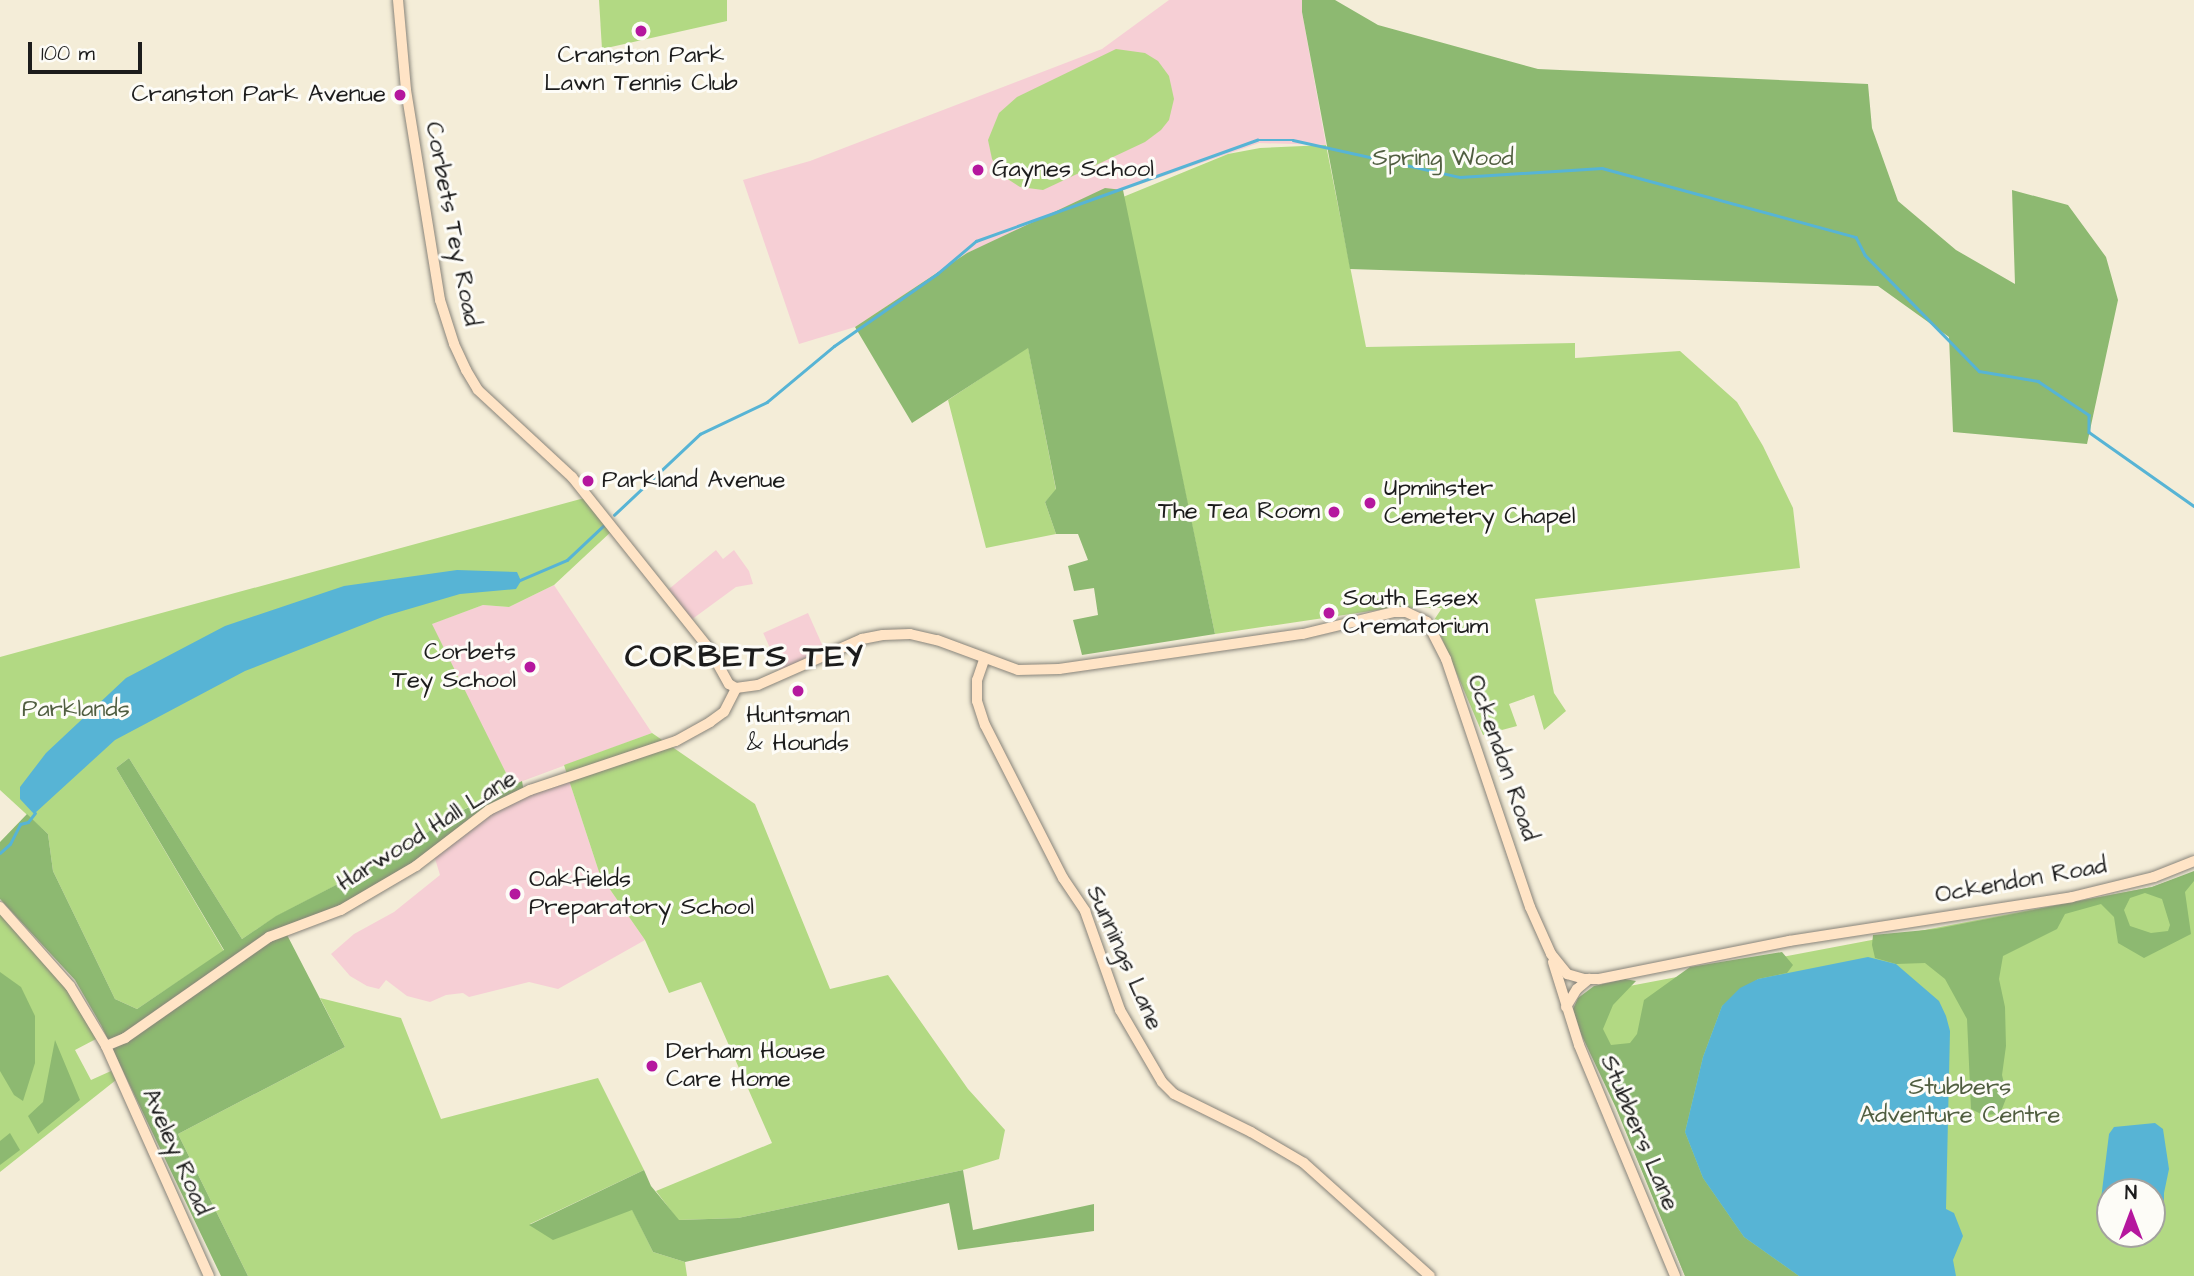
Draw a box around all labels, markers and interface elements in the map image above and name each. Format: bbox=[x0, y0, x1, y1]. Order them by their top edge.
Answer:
marker: Cranston Park Lawn Tennis Club bbox=[633, 23, 649, 39]
scale bar bbox=[32, 28, 145, 72]
text: 100 m bbox=[41, 39, 95, 68]
place label: Cranston Park Lawn Tennis Club bbox=[544, 42, 738, 98]
place label: Cranston Park Avenue bbox=[132, 81, 386, 109]
marker: Cranston Park Avenue bbox=[392, 87, 408, 103]
street label: Corbets Tey Road bbox=[418, 119, 486, 329]
park label: Spring Wood bbox=[1372, 145, 1514, 173]
place label: Gaynes School bbox=[992, 156, 1154, 184]
marker: Gaynes School bbox=[970, 162, 986, 178]
place label: Parkland Avenue bbox=[602, 467, 785, 495]
marker: Parkland Avenue bbox=[580, 473, 596, 489]
place label: Upminster Cemetery Chapel bbox=[1384, 475, 1576, 531]
marker: Upminster Cemetery Chapel bbox=[1362, 495, 1378, 511]
place label: The Tea Room bbox=[1158, 498, 1320, 526]
marker: The Tea Room bbox=[1326, 504, 1342, 520]
place label: South Essex Crematorium bbox=[1343, 585, 1488, 641]
marker: South Essex Crematorium bbox=[1321, 605, 1337, 621]
district label: CORBETS TEY bbox=[626, 638, 864, 676]
place label: Corbets Tey School bbox=[392, 639, 516, 695]
marker: Corbets Tey School bbox=[522, 659, 538, 675]
street label: Ockendon Road bbox=[1460, 671, 1544, 845]
marker: Huntsman & Hounds bbox=[790, 683, 806, 699]
park label: Parklands bbox=[22, 696, 130, 724]
place label: Huntsman & Hounds bbox=[746, 702, 850, 758]
street label: Harwood Hall Lane bbox=[332, 764, 522, 898]
street label: Ockendon Road bbox=[1933, 852, 2109, 910]
place label: Oakfields Preparatory School bbox=[529, 866, 754, 922]
street label: Sunnings Lane bbox=[1079, 881, 1169, 1035]
marker: Oakfields Preparatory School bbox=[507, 886, 523, 902]
place label: Derham House Care Home bbox=[666, 1038, 825, 1094]
street label: Stubbers Lane bbox=[1593, 1051, 1685, 1215]
marker: Derham House Care Home bbox=[644, 1058, 660, 1074]
park label: Stubbers Adventure Centre bbox=[1860, 1074, 2060, 1130]
street label: Aveley Road bbox=[135, 1084, 217, 1220]
north arrow bbox=[2096, 1178, 2166, 1248]
text: N bbox=[2125, 1180, 2137, 1207]

